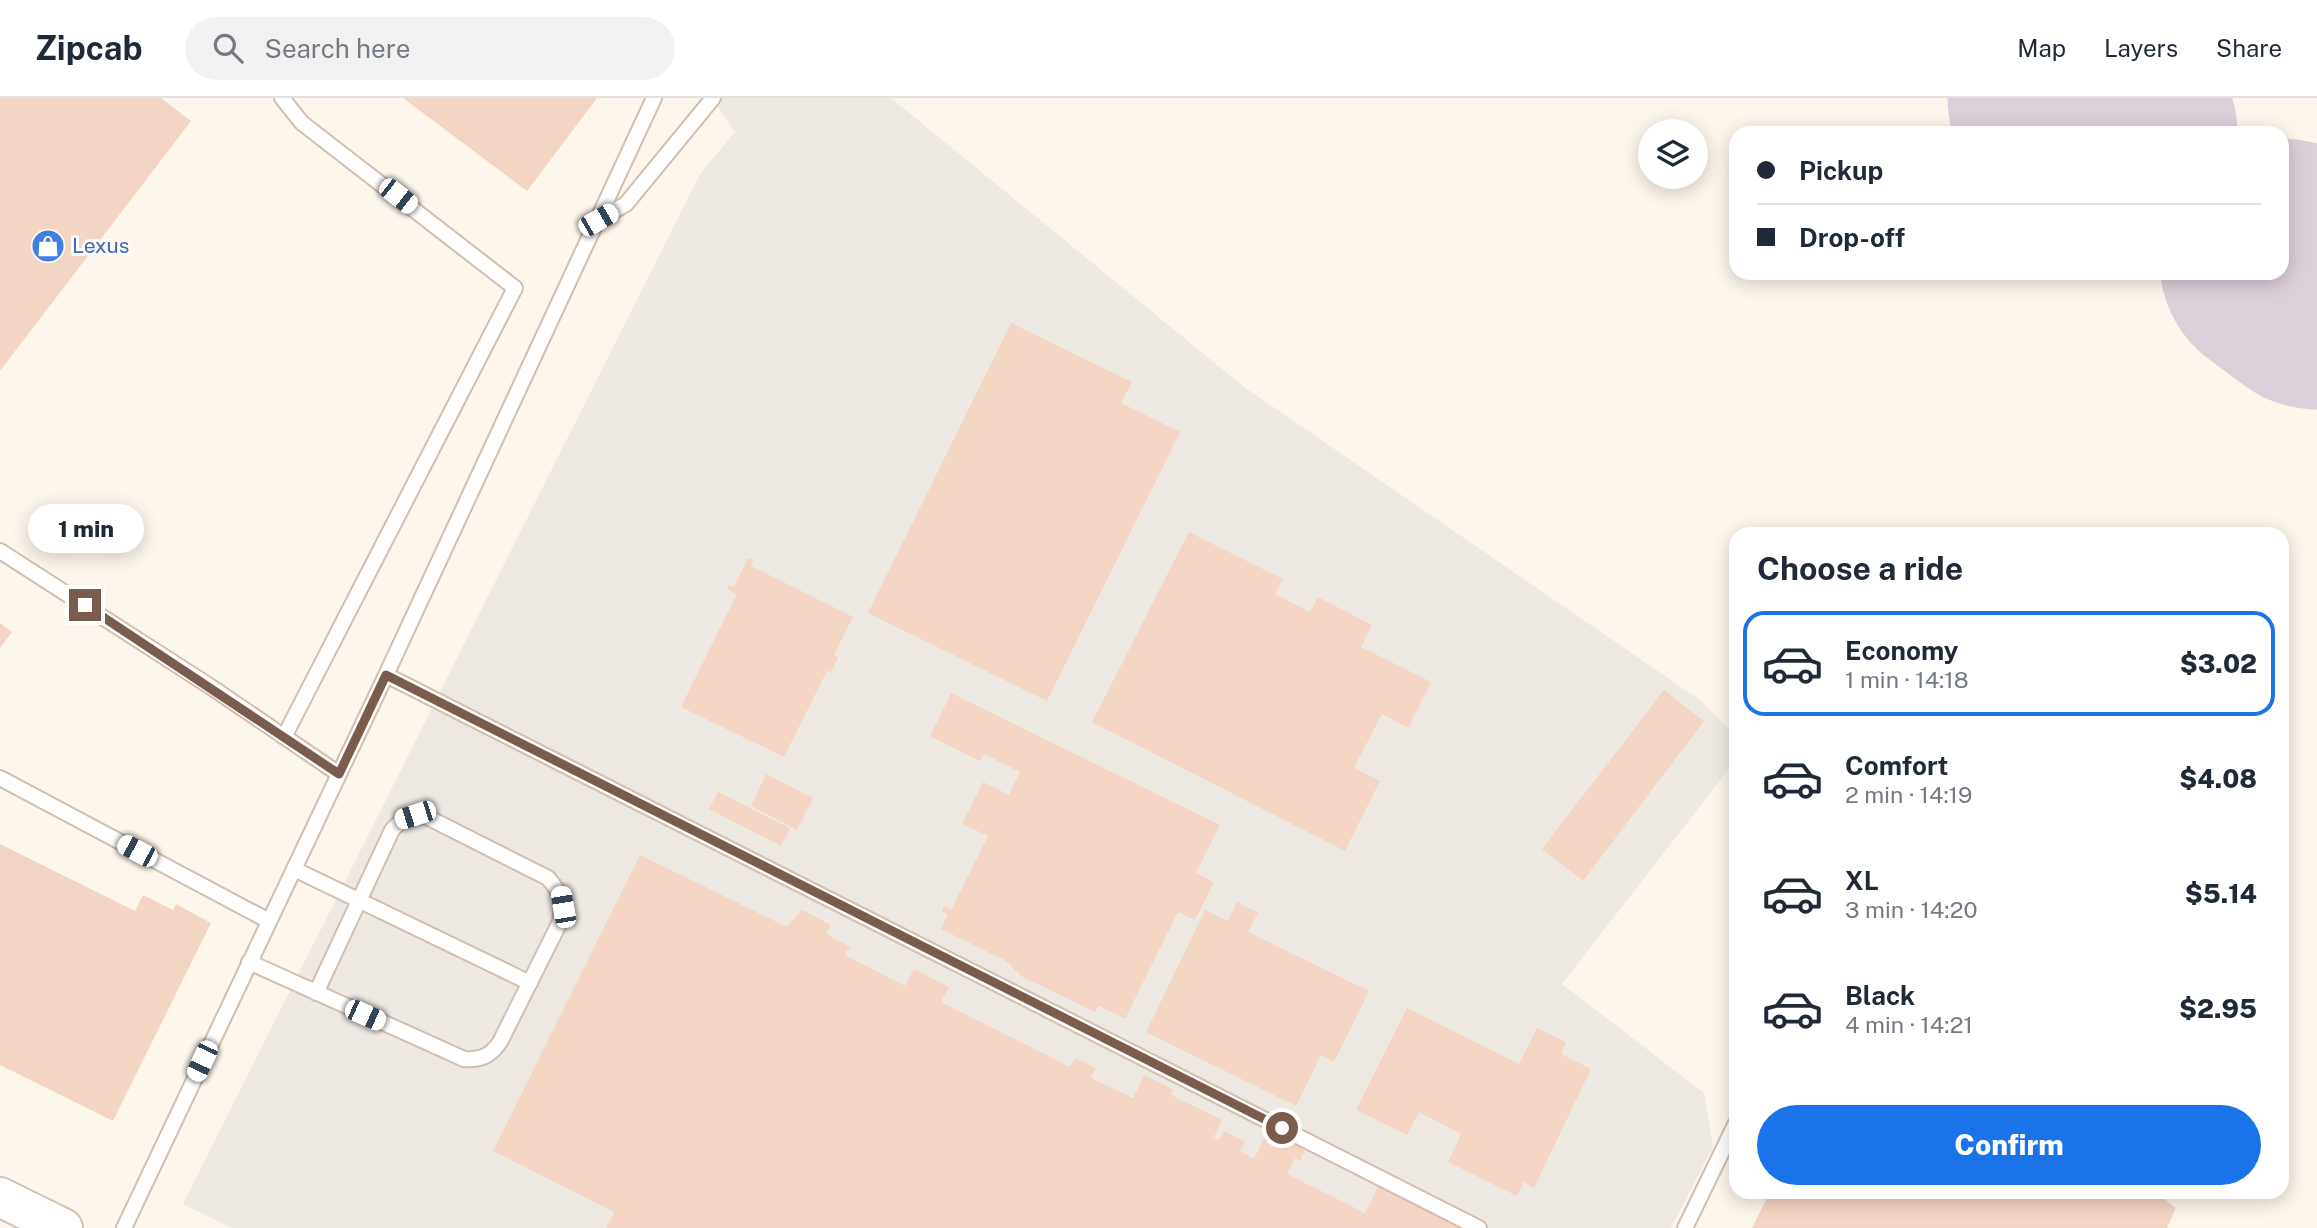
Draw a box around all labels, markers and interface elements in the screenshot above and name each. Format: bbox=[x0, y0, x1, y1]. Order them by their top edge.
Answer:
search box bbox=[185, 17, 675, 80]
text: Zipcab bbox=[35, 29, 143, 67]
icon: search bbox=[209, 29, 247, 67]
text: Search here bbox=[265, 33, 411, 64]
text: Map bbox=[2017, 34, 2066, 62]
text: Layers bbox=[2104, 34, 2178, 62]
text: Share bbox=[2216, 34, 2282, 62]
map controls bbox=[1638, 119, 1708, 189]
button: layers bbox=[1638, 119, 1708, 189]
text: Pickup bbox=[1799, 155, 1883, 186]
car bbox=[375, 175, 422, 217]
car bbox=[575, 200, 622, 240]
text: Drop-off bbox=[1799, 222, 1905, 253]
shop icon: Lexus bbox=[29, 227, 67, 265]
place label: Lexus bbox=[72, 233, 129, 258]
callout: 1 min bbox=[27, 504, 143, 552]
text: 1 min bbox=[58, 515, 114, 542]
text: Choose a ride bbox=[1757, 550, 1963, 587]
route end bbox=[69, 589, 101, 621]
icon: car bbox=[1761, 632, 1824, 695]
text: Economy bbox=[1845, 635, 1958, 666]
text: $3.02 bbox=[2180, 648, 2257, 679]
text: 1 min · 14:18 bbox=[1845, 666, 1969, 693]
icon: car bbox=[1761, 747, 1824, 810]
text: Comfort bbox=[1845, 750, 1948, 781]
text: $4.08 bbox=[2179, 763, 2257, 794]
text: 2 min · 14:19 bbox=[1845, 781, 1972, 808]
car bbox=[392, 799, 439, 831]
car bbox=[114, 832, 161, 870]
icon: car bbox=[1761, 862, 1824, 925]
text: XL bbox=[1845, 865, 1879, 896]
text: $5.14 bbox=[2185, 878, 2257, 909]
car bbox=[550, 884, 577, 930]
text: 3 min · 14:20 bbox=[1845, 896, 1978, 923]
icon: car bbox=[1761, 977, 1824, 1040]
text: Black bbox=[1845, 980, 1915, 1011]
text: $2.95 bbox=[2179, 993, 2257, 1024]
car bbox=[342, 997, 389, 1033]
text: 4 min · 14:21 bbox=[1845, 1011, 1973, 1038]
car bbox=[184, 1038, 221, 1084]
button: Confirm bbox=[1757, 1105, 2261, 1185]
route start bbox=[1266, 1112, 1298, 1144]

